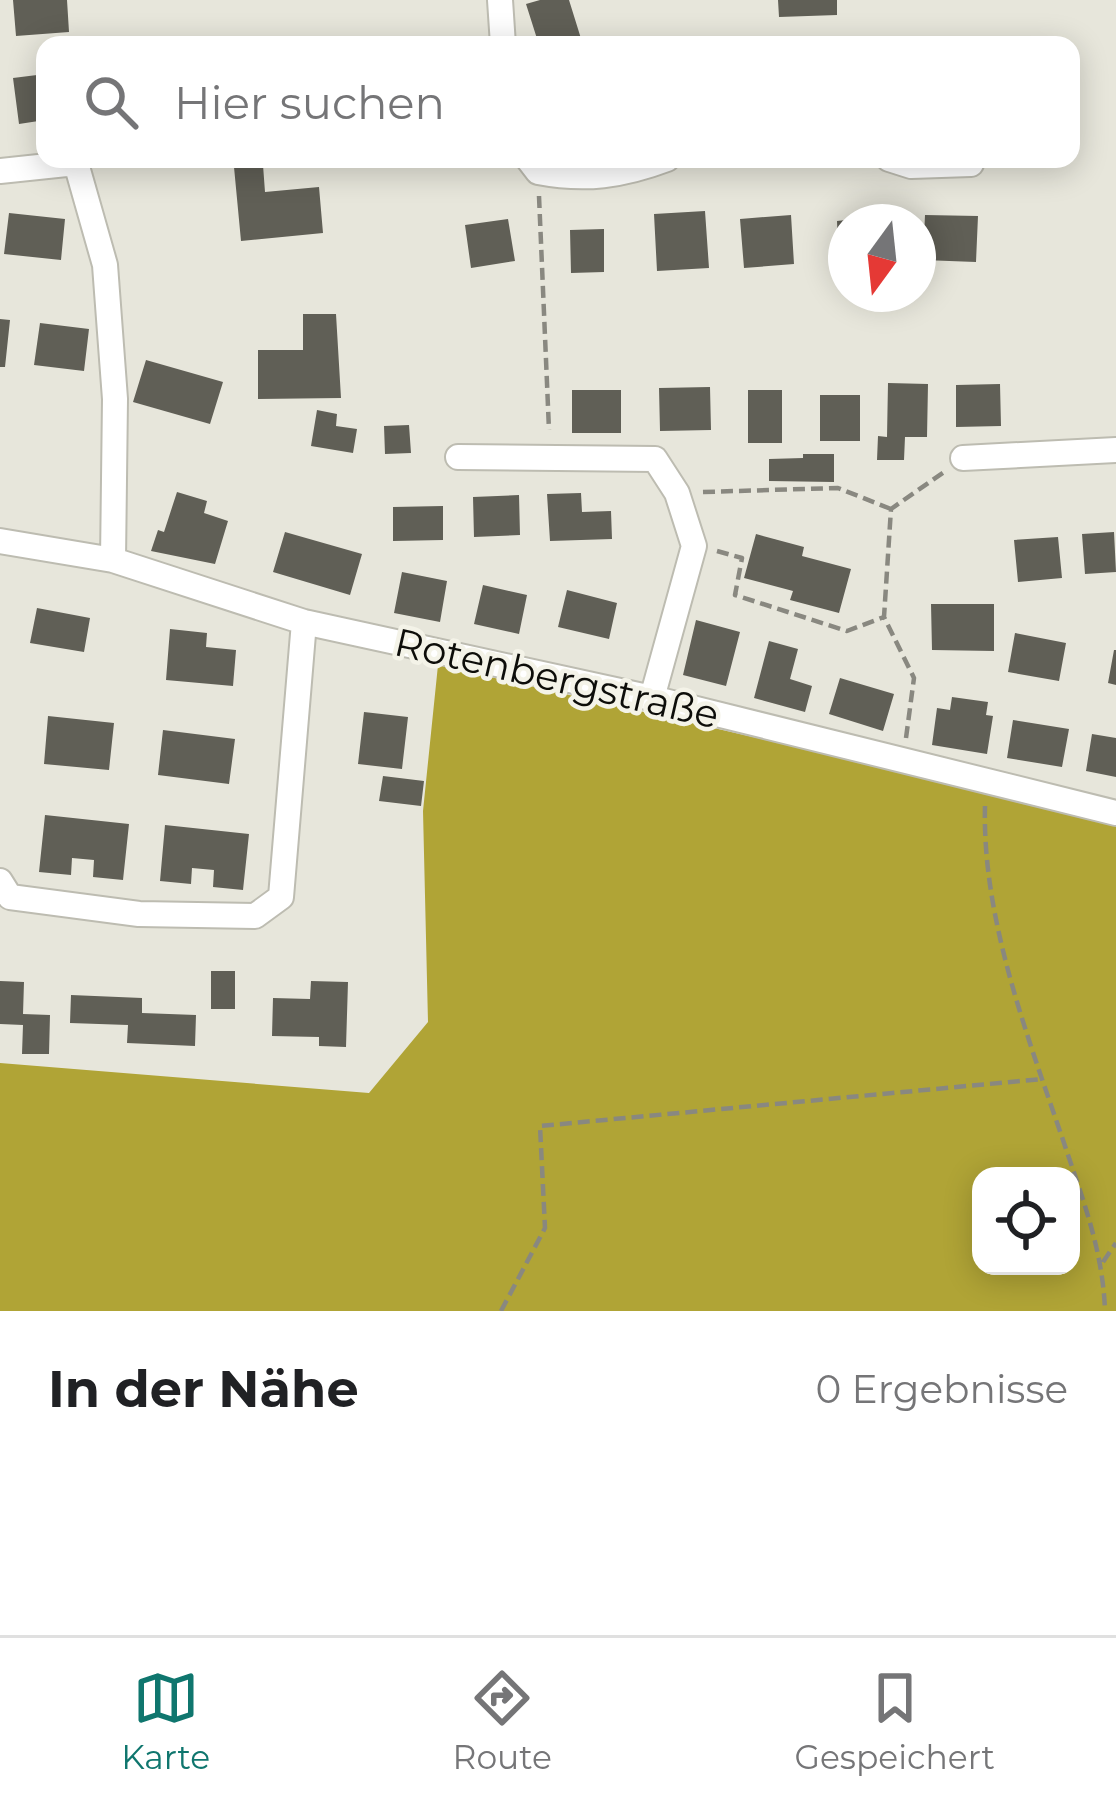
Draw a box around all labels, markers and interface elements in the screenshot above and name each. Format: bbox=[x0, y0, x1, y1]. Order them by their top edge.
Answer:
search box bbox=[36, 36, 1080, 168]
icon: search bbox=[78, 69, 144, 135]
text: Hier suchen bbox=[174, 75, 445, 130]
north arrow bbox=[828, 204, 936, 312]
street label: Rotenbergstraße bbox=[390, 617, 724, 739]
map controls bbox=[972, 1167, 1080, 1275]
button: locate bbox=[972, 1167, 1080, 1275]
text: In der Nähe bbox=[48, 1358, 359, 1420]
text: 0 Ergebnisse bbox=[816, 1365, 1068, 1413]
tab: Karte bbox=[121, 1665, 210, 1777]
tab: Route bbox=[453, 1665, 552, 1777]
tab: Gespeichert bbox=[794, 1665, 995, 1777]

